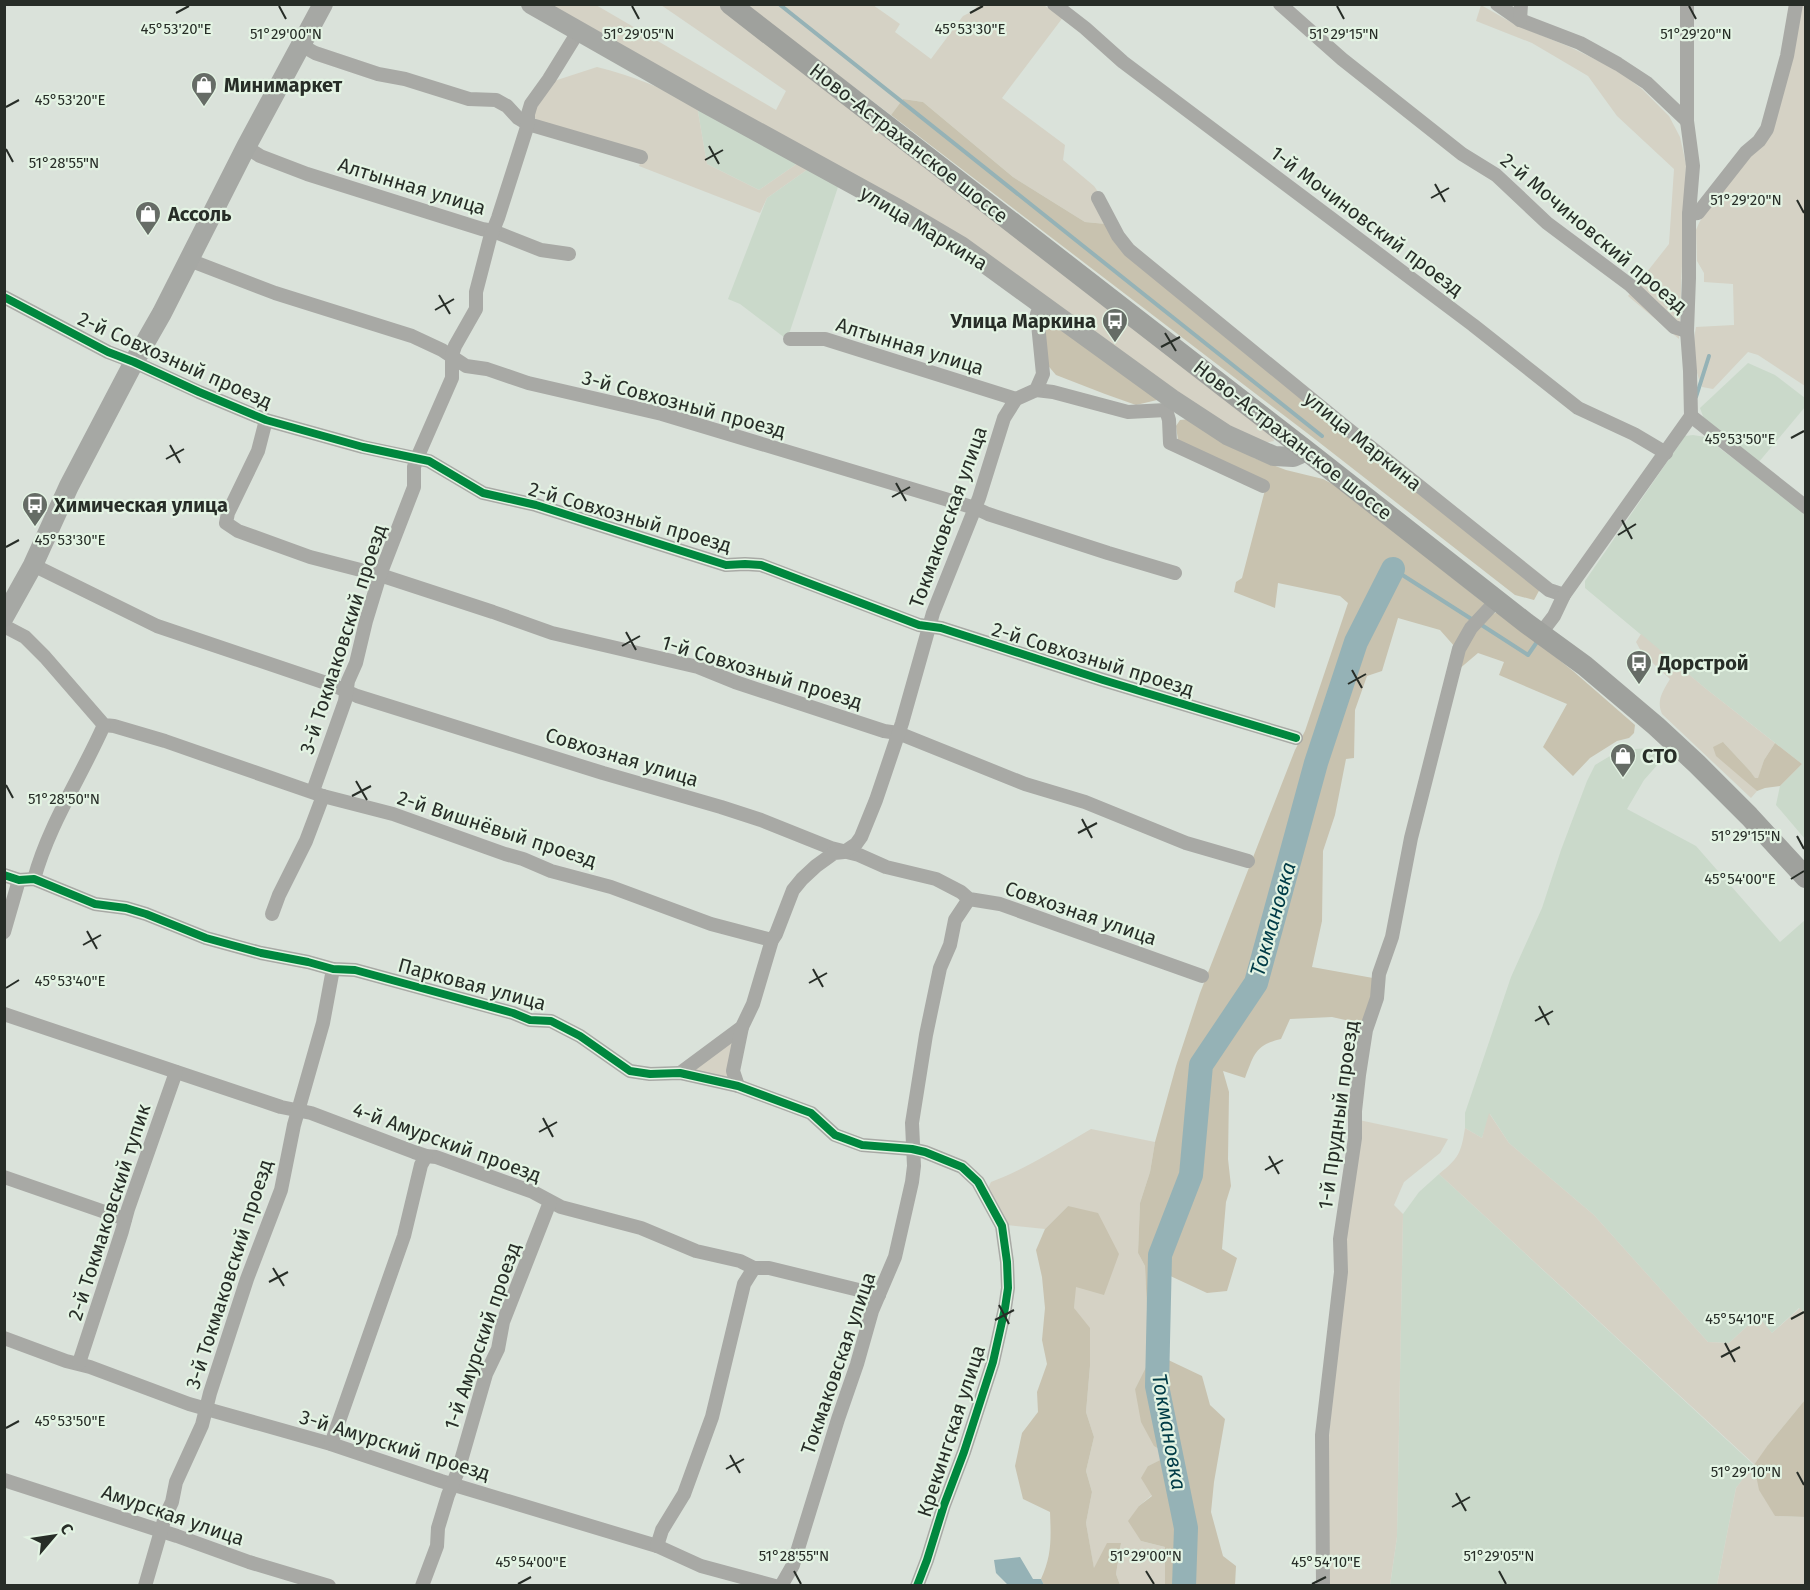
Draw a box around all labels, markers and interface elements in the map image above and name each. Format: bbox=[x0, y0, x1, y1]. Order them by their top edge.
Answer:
text: 45°53'20"E bbox=[141, 20, 211, 38]
text: 45°53'30"E bbox=[935, 20, 1005, 38]
text: 51°29'00"N bbox=[250, 25, 322, 43]
text: 51°29'05"N bbox=[603, 25, 675, 43]
text: 51°29'15"N bbox=[1309, 25, 1379, 43]
text: 51°29'20"N bbox=[1660, 25, 1732, 43]
street label: Ново-Астраханское шоссе bbox=[805, 58, 1013, 228]
shop icon: Минимаркет bbox=[189, 70, 219, 108]
place label: Минимаркет bbox=[224, 73, 343, 97]
text: 45°53'20"E bbox=[35, 91, 105, 109]
street label: 1-й Мочиновский проезд bbox=[1266, 141, 1468, 301]
street label: 2-й Мочиновский проезд bbox=[1496, 148, 1692, 318]
street label: Алтынная улица bbox=[335, 152, 489, 220]
text: 51°28'55"N bbox=[29, 154, 99, 172]
street label: улица Маркина bbox=[856, 181, 992, 275]
text: 51°29'20"N bbox=[1710, 191, 1782, 209]
shop icon: Ассоль bbox=[133, 199, 163, 237]
place label: Ассоль bbox=[167, 202, 232, 226]
street label: 2-й Совхозный проезд bbox=[74, 306, 276, 414]
bus stop icon: Улица Маркина bbox=[1100, 306, 1130, 344]
place label: Улица Маркина bbox=[950, 309, 1096, 333]
street label: Алтынная улица bbox=[833, 312, 987, 380]
street label: Ново-Астраханское шоссе bbox=[1189, 355, 1397, 525]
street label: 3-й Совхозный проезд bbox=[579, 365, 789, 443]
street label: улица Маркина bbox=[1299, 386, 1427, 496]
street label: Токмаковская улица bbox=[904, 423, 992, 611]
text: 45°53'50"E bbox=[1705, 430, 1775, 448]
street label: 2-й Совхозный проезд bbox=[526, 477, 734, 557]
bus stop icon: Химическая улица bbox=[20, 490, 50, 528]
place label: Химическая улица bbox=[53, 493, 228, 517]
street label: 3-й Токмаковский проезд bbox=[295, 521, 391, 757]
text: 45°53'30"E bbox=[35, 531, 105, 549]
street label: 2-й Совхозный проезд bbox=[989, 617, 1197, 701]
street label: 1-й Совхозный проезд bbox=[659, 630, 865, 714]
bus stop icon: Дорстрой bbox=[1624, 648, 1654, 686]
place label: Дорстрой bbox=[1657, 651, 1749, 675]
street label: Совхозная улица bbox=[542, 722, 702, 792]
shop icon: СТО bbox=[1608, 741, 1638, 779]
place label: СТО bbox=[1642, 744, 1677, 768]
street label: 2-й Вишнёвый проезд bbox=[394, 785, 600, 873]
text: 51°28'50"N bbox=[28, 790, 100, 808]
text: 51°29'15"N bbox=[1711, 827, 1781, 845]
water label: Токмановка bbox=[1244, 859, 1302, 979]
text: 45°54'00"E bbox=[1704, 870, 1776, 888]
street label: Совхозная улица bbox=[1002, 876, 1160, 950]
street label: Парковая улица bbox=[395, 953, 549, 1015]
text: 45°53'40"E bbox=[35, 972, 105, 990]
street label: 1-й Прудный проезд bbox=[1313, 1019, 1363, 1211]
street label: 4-й Амурский проезд bbox=[350, 1097, 544, 1187]
street label: 2-й Токмаковский тупик bbox=[63, 1100, 156, 1323]
street label: 3-й Токмаковский проезд bbox=[181, 1156, 277, 1392]
street label: 1-й Амурский проезд bbox=[439, 1239, 525, 1433]
street label: Токмаковская улица bbox=[796, 1269, 880, 1457]
text: 45°54'10"E bbox=[1705, 1310, 1775, 1328]
street label: Крекингская улица bbox=[912, 1342, 990, 1520]
water label: Токмановка bbox=[1146, 1372, 1192, 1492]
street label: 3-й Амурский проезд bbox=[297, 1405, 493, 1485]
text: 45°53'50"E bbox=[35, 1412, 105, 1430]
text: 51°29'10"N bbox=[1711, 1463, 1781, 1481]
street label: Амурская улица bbox=[99, 1479, 247, 1551]
north arrow bbox=[24, 1506, 84, 1566]
text: С bbox=[56, 1520, 78, 1538]
text: 51°28'55"N bbox=[759, 1547, 829, 1565]
text: 51°29'00"N bbox=[1110, 1547, 1182, 1565]
text: 51°29'05"N bbox=[1463, 1547, 1535, 1565]
text: 45°54'00"E bbox=[495, 1553, 567, 1571]
text: 45°54'10"E bbox=[1291, 1553, 1361, 1571]

